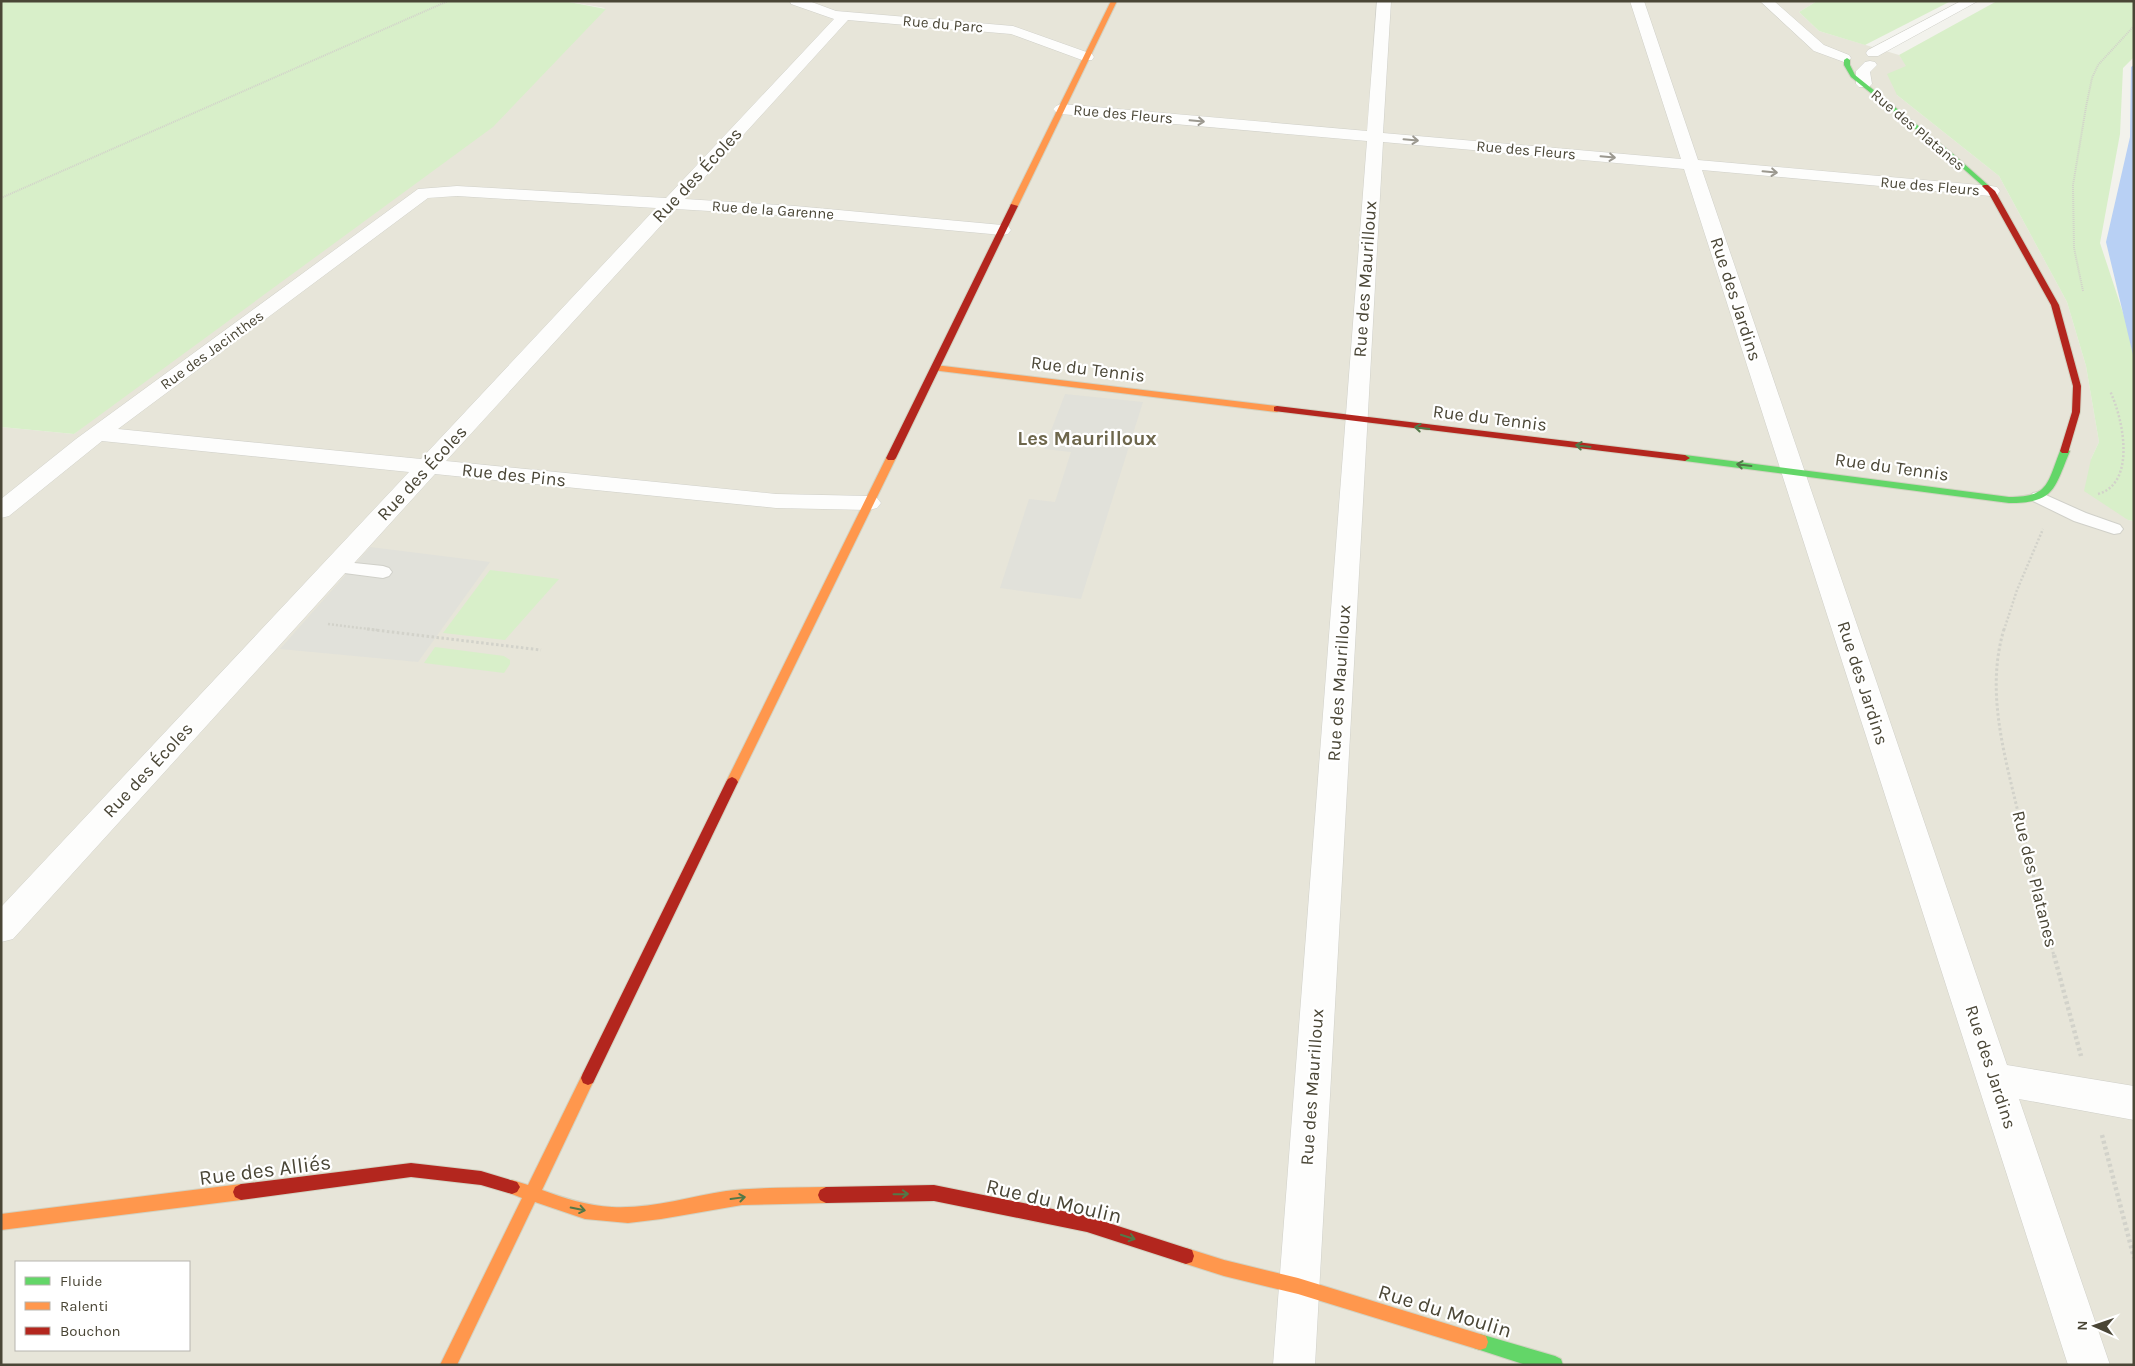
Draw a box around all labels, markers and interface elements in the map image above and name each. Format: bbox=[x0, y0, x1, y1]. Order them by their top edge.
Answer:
street label: Rue du Parc bbox=[902, 12, 984, 36]
street label: Rue des Platanes bbox=[1867, 86, 1969, 174]
street label: Rue des Fleurs bbox=[1073, 101, 1173, 127]
one-way arrow bbox=[1189, 116, 1205, 126]
street label: Rue des Écoles bbox=[647, 122, 747, 227]
one-way arrow bbox=[1403, 135, 1419, 145]
street label: Rue des Fleurs bbox=[1476, 137, 1576, 163]
one-way arrow bbox=[1600, 153, 1616, 162]
one-way arrow bbox=[1762, 167, 1778, 176]
street label: Rue des Fleurs bbox=[1880, 173, 1980, 199]
street label: Rue de la Garenne bbox=[711, 197, 835, 223]
street label: Rue des Maurilloux bbox=[1349, 200, 1381, 358]
street label: Rue des Jardins bbox=[1706, 234, 1766, 364]
street label: Rue des Jacinthes bbox=[157, 306, 267, 394]
street label: Rue du Tennis bbox=[1030, 351, 1146, 387]
street label: Rue du Tennis bbox=[1432, 400, 1548, 436]
street label: Rue des Écoles bbox=[372, 420, 472, 525]
one-way arrow bbox=[1414, 422, 1430, 432]
district label: Les Maurilloux bbox=[1017, 427, 1157, 450]
one-way arrow bbox=[1575, 441, 1591, 451]
street label: Rue du Tennis bbox=[1834, 448, 1950, 486]
street label: Rue des Pins bbox=[461, 459, 567, 491]
one-way arrow bbox=[1737, 460, 1753, 470]
street label: Rue des Maurilloux bbox=[1323, 604, 1355, 762]
street label: Rue des Jardins bbox=[1833, 618, 1893, 748]
street label: Rue des Écoles bbox=[98, 717, 198, 822]
street label: Rue des Platanes bbox=[2007, 808, 2063, 950]
street label: Rue des Jardins bbox=[1961, 1002, 2021, 1132]
street label: Rue des Maurilloux bbox=[1296, 1008, 1328, 1166]
street label: Rue des Alliés bbox=[198, 1150, 332, 1190]
street label: Rue du Moulin bbox=[984, 1174, 1124, 1228]
one-way arrow bbox=[892, 1189, 908, 1199]
one-way arrow bbox=[730, 1193, 746, 1203]
one-way arrow bbox=[570, 1204, 586, 1214]
one-way arrow bbox=[1120, 1233, 1136, 1243]
legend bbox=[15, 1261, 190, 1351]
text: Fluide bbox=[60, 1272, 102, 1290]
street label: Rue du Moulin bbox=[1375, 1279, 1515, 1343]
text: Ralenti bbox=[60, 1297, 109, 1315]
north arrow bbox=[2070, 1301, 2120, 1351]
text: N bbox=[2074, 1320, 2091, 1331]
text: Bouchon bbox=[60, 1322, 121, 1340]

